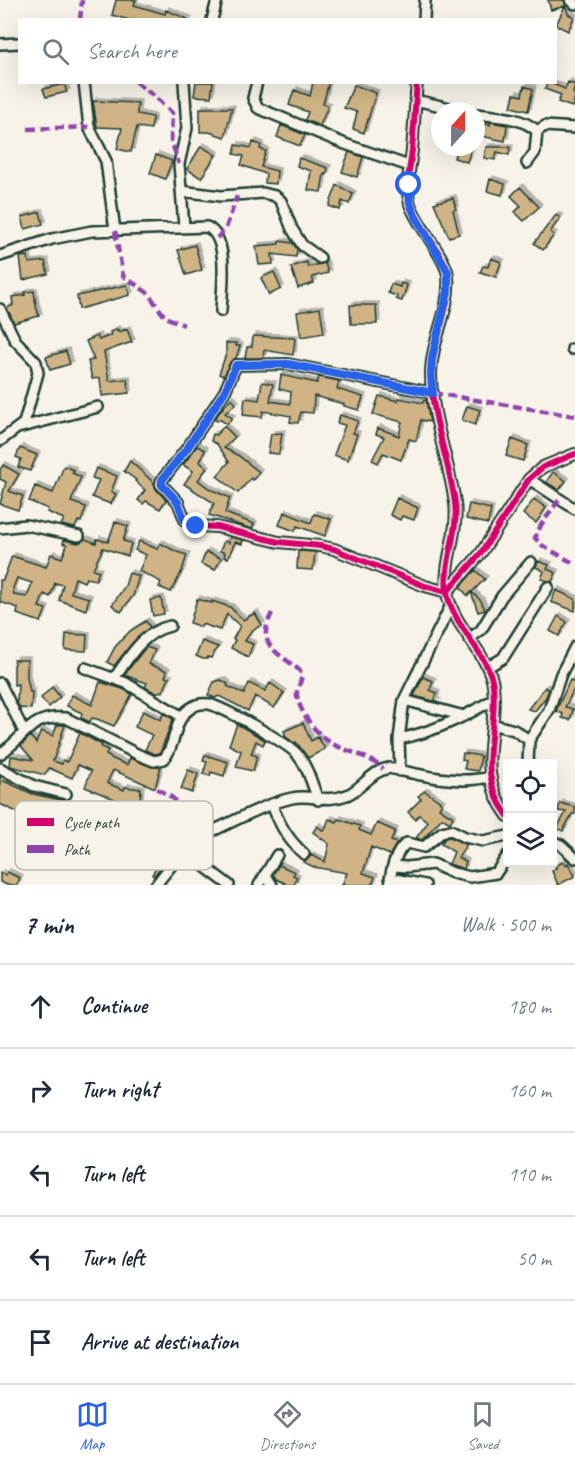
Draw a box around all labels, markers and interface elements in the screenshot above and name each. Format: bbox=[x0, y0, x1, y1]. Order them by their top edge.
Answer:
search box bbox=[18, 18, 557, 84]
icon: search bbox=[39, 35, 72, 68]
text: Search here bbox=[87, 37, 177, 65]
north arrow bbox=[431, 102, 485, 156]
route start bbox=[395, 171, 421, 197]
route end bbox=[182, 512, 208, 538]
map controls bbox=[503, 759, 557, 867]
button: locate bbox=[503, 759, 557, 813]
legend bbox=[15, 801, 213, 870]
text: Cycle path bbox=[64, 813, 120, 833]
button: layers bbox=[503, 813, 557, 867]
text: Path bbox=[64, 840, 91, 860]
text: 7 min bbox=[24, 908, 74, 941]
text: Walk · 500 m bbox=[461, 912, 551, 937]
icon: ahead bbox=[24, 990, 57, 1023]
text: Continue bbox=[81, 992, 147, 1020]
text: 180 m bbox=[508, 994, 551, 1019]
icon: right bbox=[24, 1074, 57, 1107]
text: Turn right bbox=[81, 1076, 158, 1104]
text: 160 m bbox=[508, 1078, 551, 1103]
icon: left bbox=[24, 1158, 57, 1191]
text: Turn left bbox=[81, 1160, 145, 1188]
text: 110 m bbox=[508, 1162, 551, 1187]
icon: left bbox=[24, 1242, 57, 1275]
text: Turn left bbox=[81, 1244, 145, 1272]
text: 50 m bbox=[517, 1246, 551, 1271]
icon: arrive bbox=[24, 1326, 57, 1359]
text: Arrive at destination bbox=[81, 1328, 238, 1356]
tab: Map bbox=[76, 1398, 109, 1454]
tab: Directions bbox=[260, 1398, 315, 1454]
tab: Saved bbox=[466, 1398, 499, 1454]

